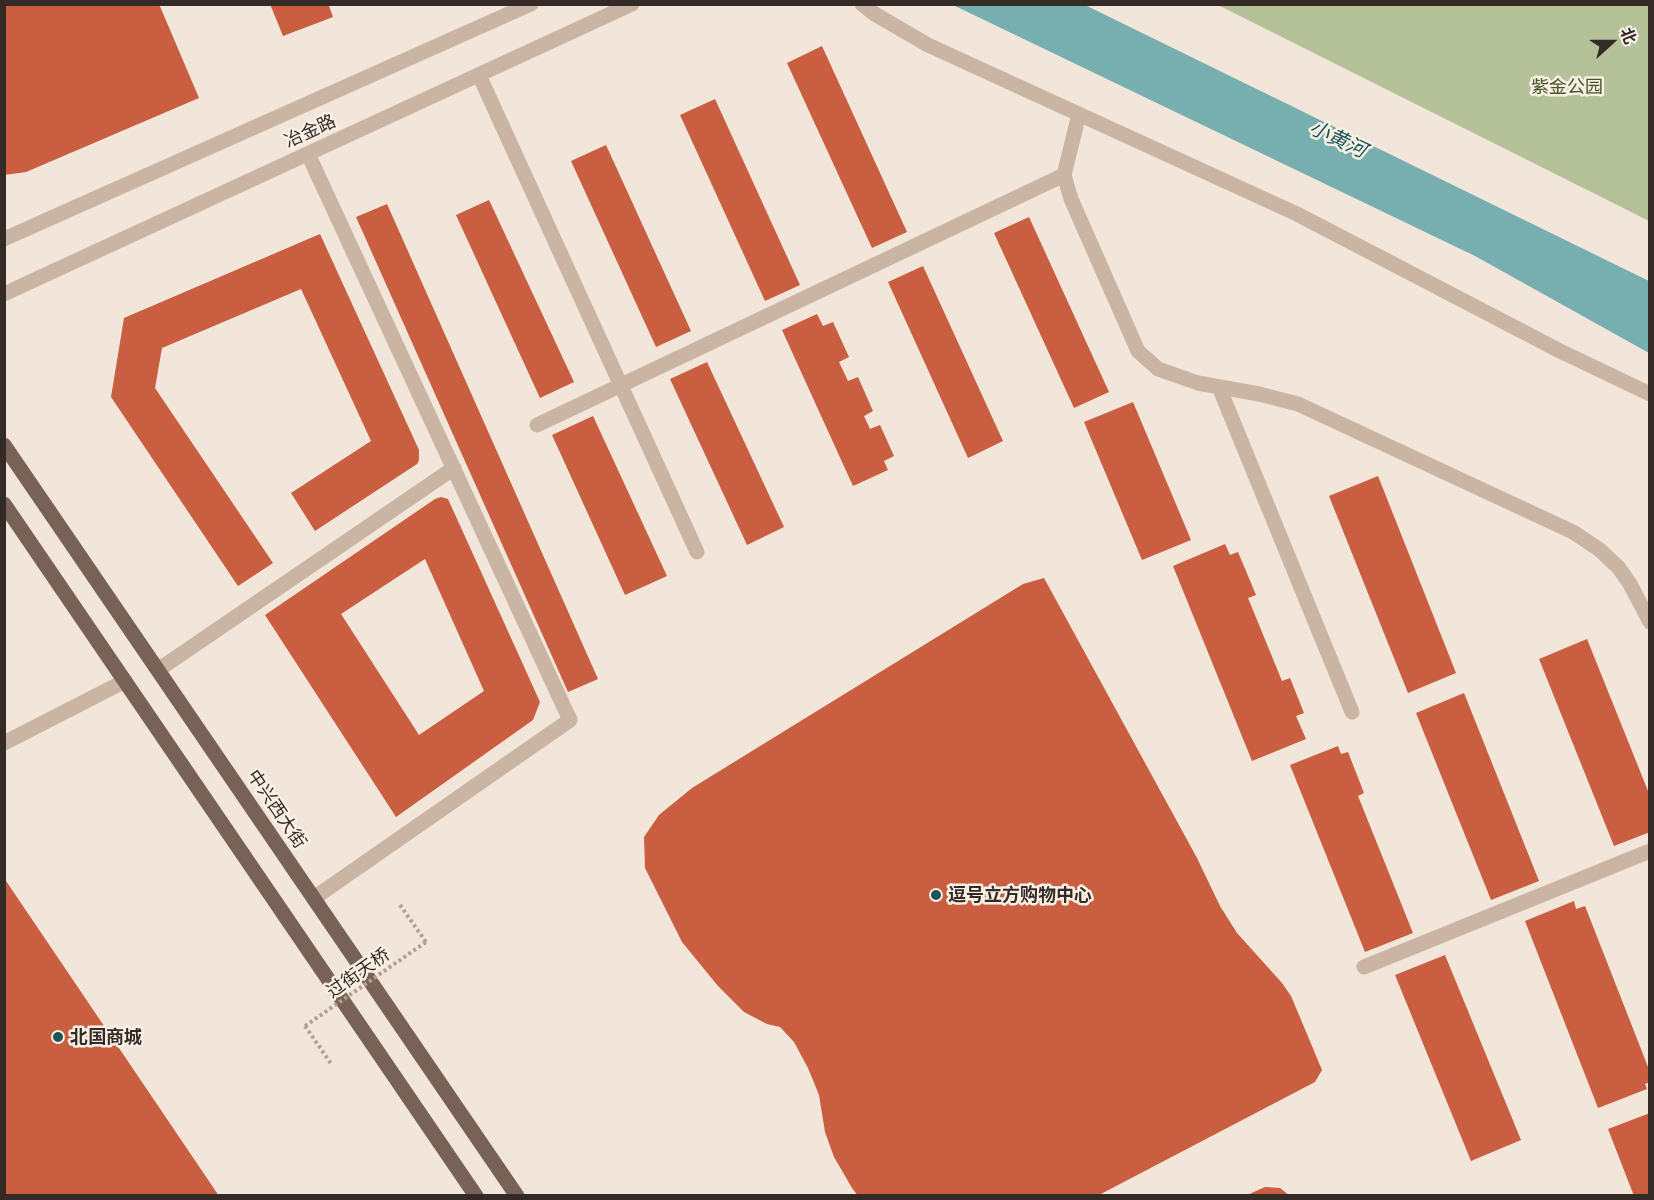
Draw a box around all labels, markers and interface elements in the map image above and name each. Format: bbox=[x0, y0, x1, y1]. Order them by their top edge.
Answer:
north arrow bbox=[1582, 12, 1642, 72]
text: 北 bbox=[1618, 24, 1641, 46]
park label: 紫金公园 bbox=[1531, 76, 1603, 98]
street label: 冶金路 bbox=[281, 110, 339, 152]
water label: 小黄河 bbox=[1306, 115, 1370, 163]
street label: 中兴西大街 bbox=[243, 766, 311, 852]
place label: 逗号立方购物中心 bbox=[948, 884, 1092, 906]
marker: 逗号立方购物中心 bbox=[929, 888, 943, 902]
street label: 过街天桥 bbox=[322, 944, 394, 1002]
place label: 北国商城 bbox=[70, 1026, 142, 1048]
marker: 北国商城 bbox=[51, 1030, 65, 1044]

